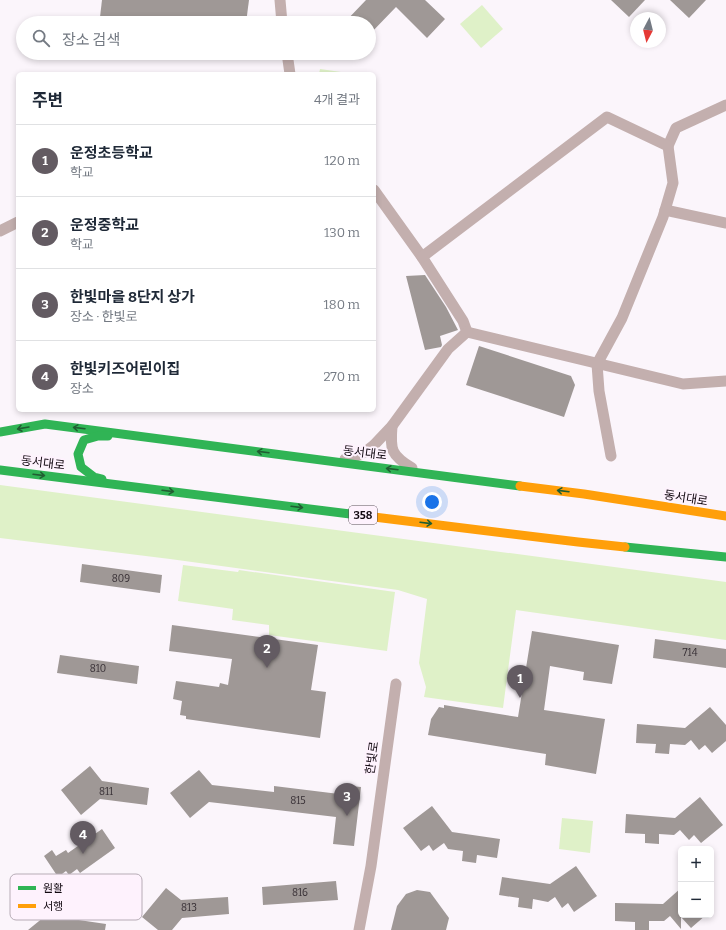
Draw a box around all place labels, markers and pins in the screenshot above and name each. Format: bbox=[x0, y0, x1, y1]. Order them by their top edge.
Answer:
pin: 2 bbox=[254, 635, 280, 668]
pin: 1 bbox=[507, 665, 533, 698]
pin: 3 bbox=[334, 783, 360, 816]
pin: 4 bbox=[70, 821, 96, 854]

